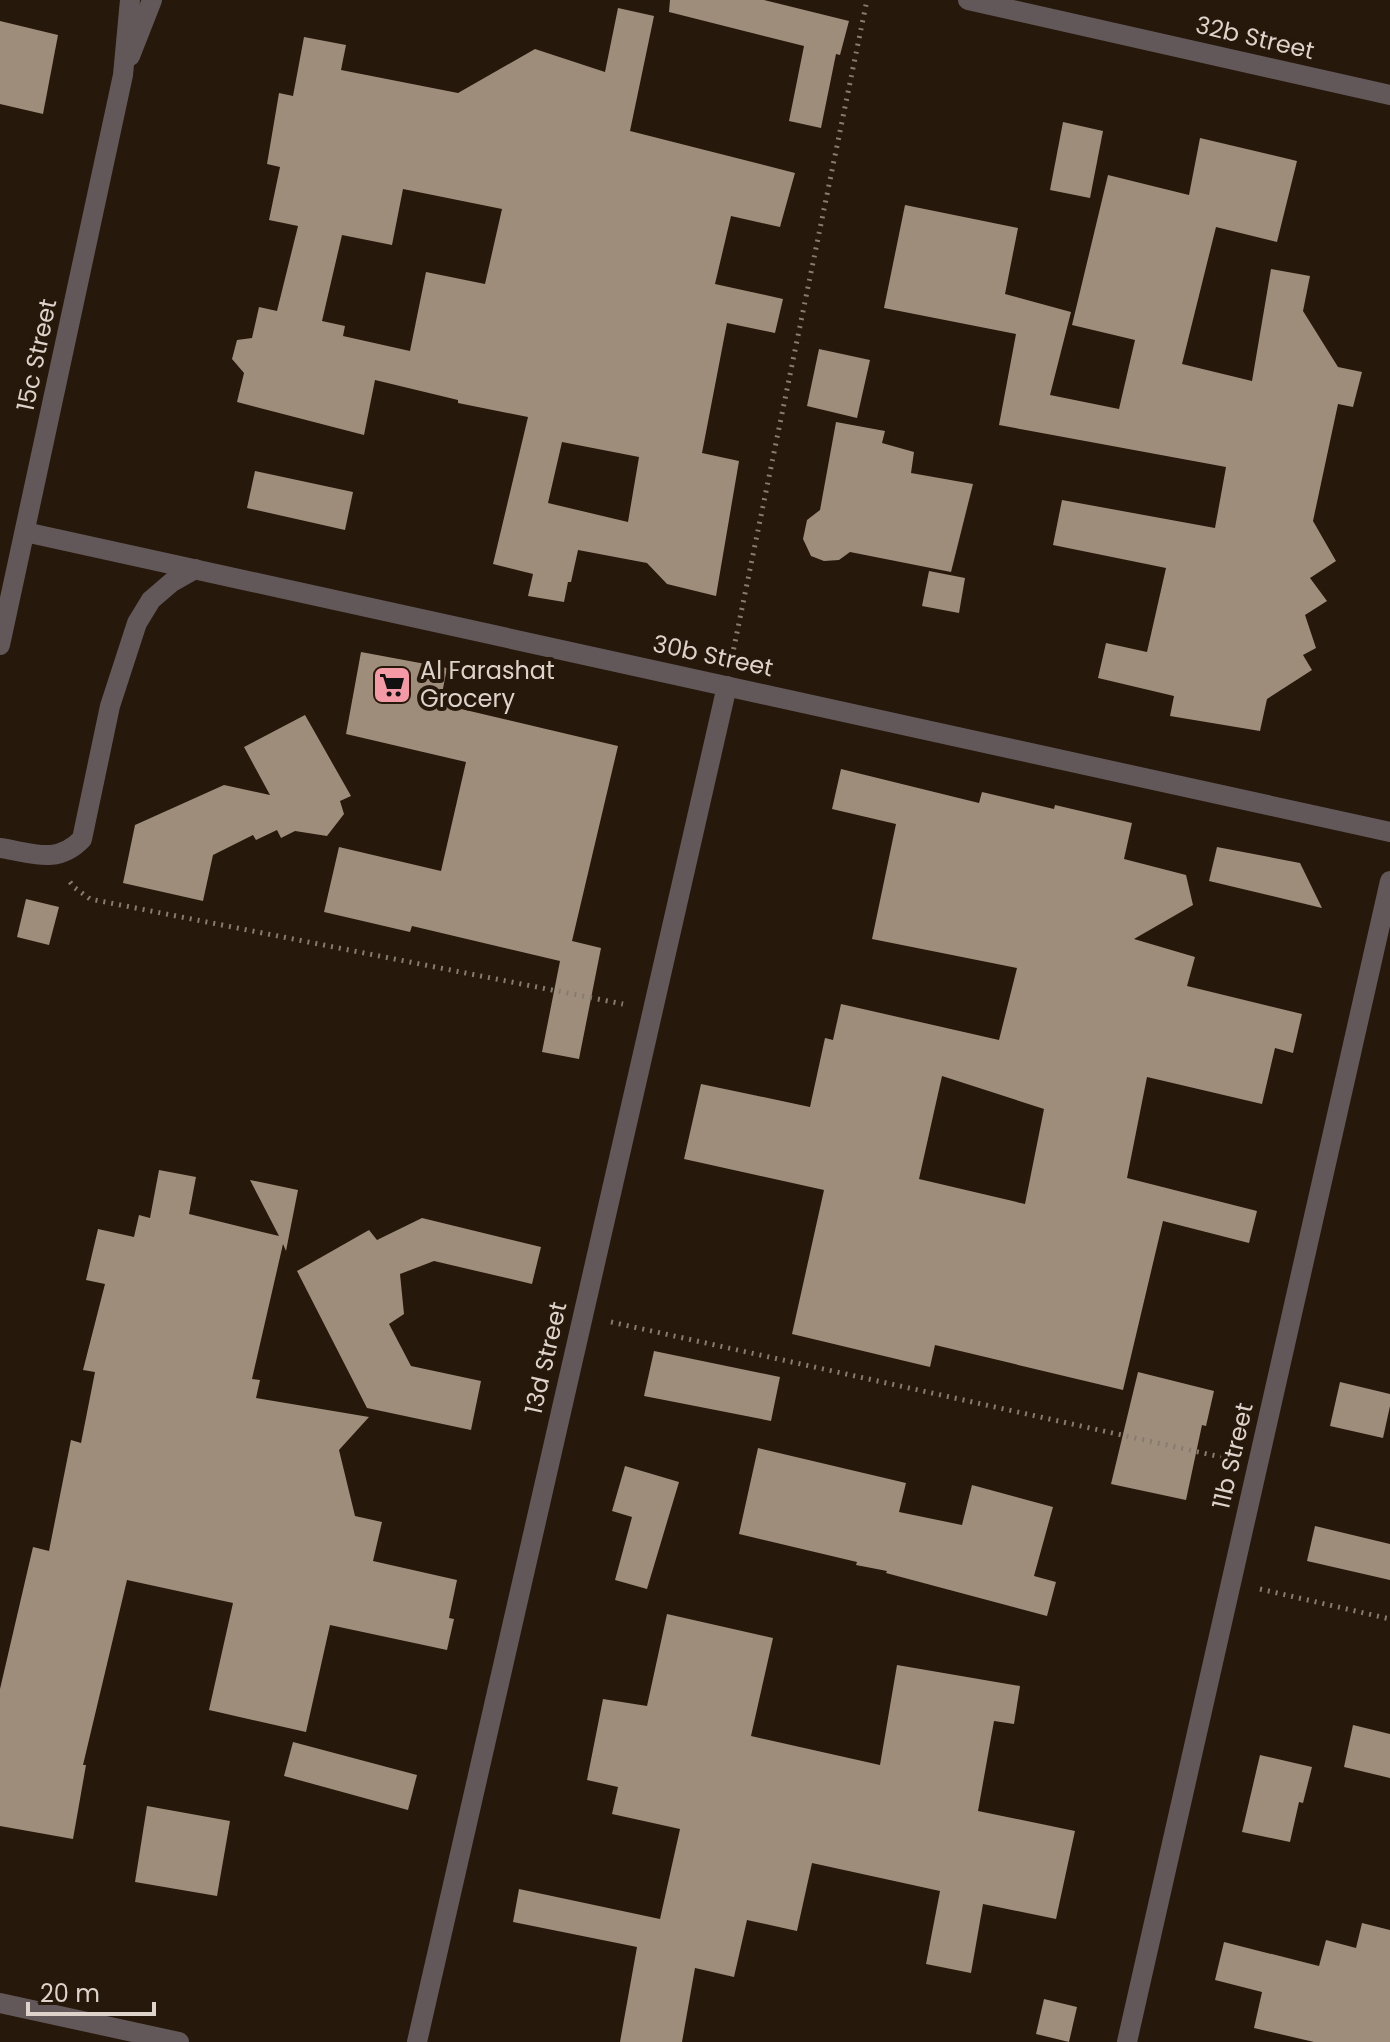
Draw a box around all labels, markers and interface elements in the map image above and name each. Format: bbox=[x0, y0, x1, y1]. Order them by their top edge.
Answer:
street label: 32b Street bbox=[1193, 8, 1318, 67]
street label: 15c Street bbox=[9, 296, 65, 414]
street label: 30b Street bbox=[650, 627, 776, 684]
place label: Al Farashat Grocery bbox=[420, 654, 555, 715]
supermarket icon: Al Farashat Grocery bbox=[371, 664, 413, 706]
street label: 13d Street bbox=[517, 1298, 574, 1417]
street label: 11b Street bbox=[1204, 1399, 1261, 1512]
scale bar bbox=[28, 1966, 154, 2016]
text: 20 m bbox=[40, 1977, 100, 2010]

